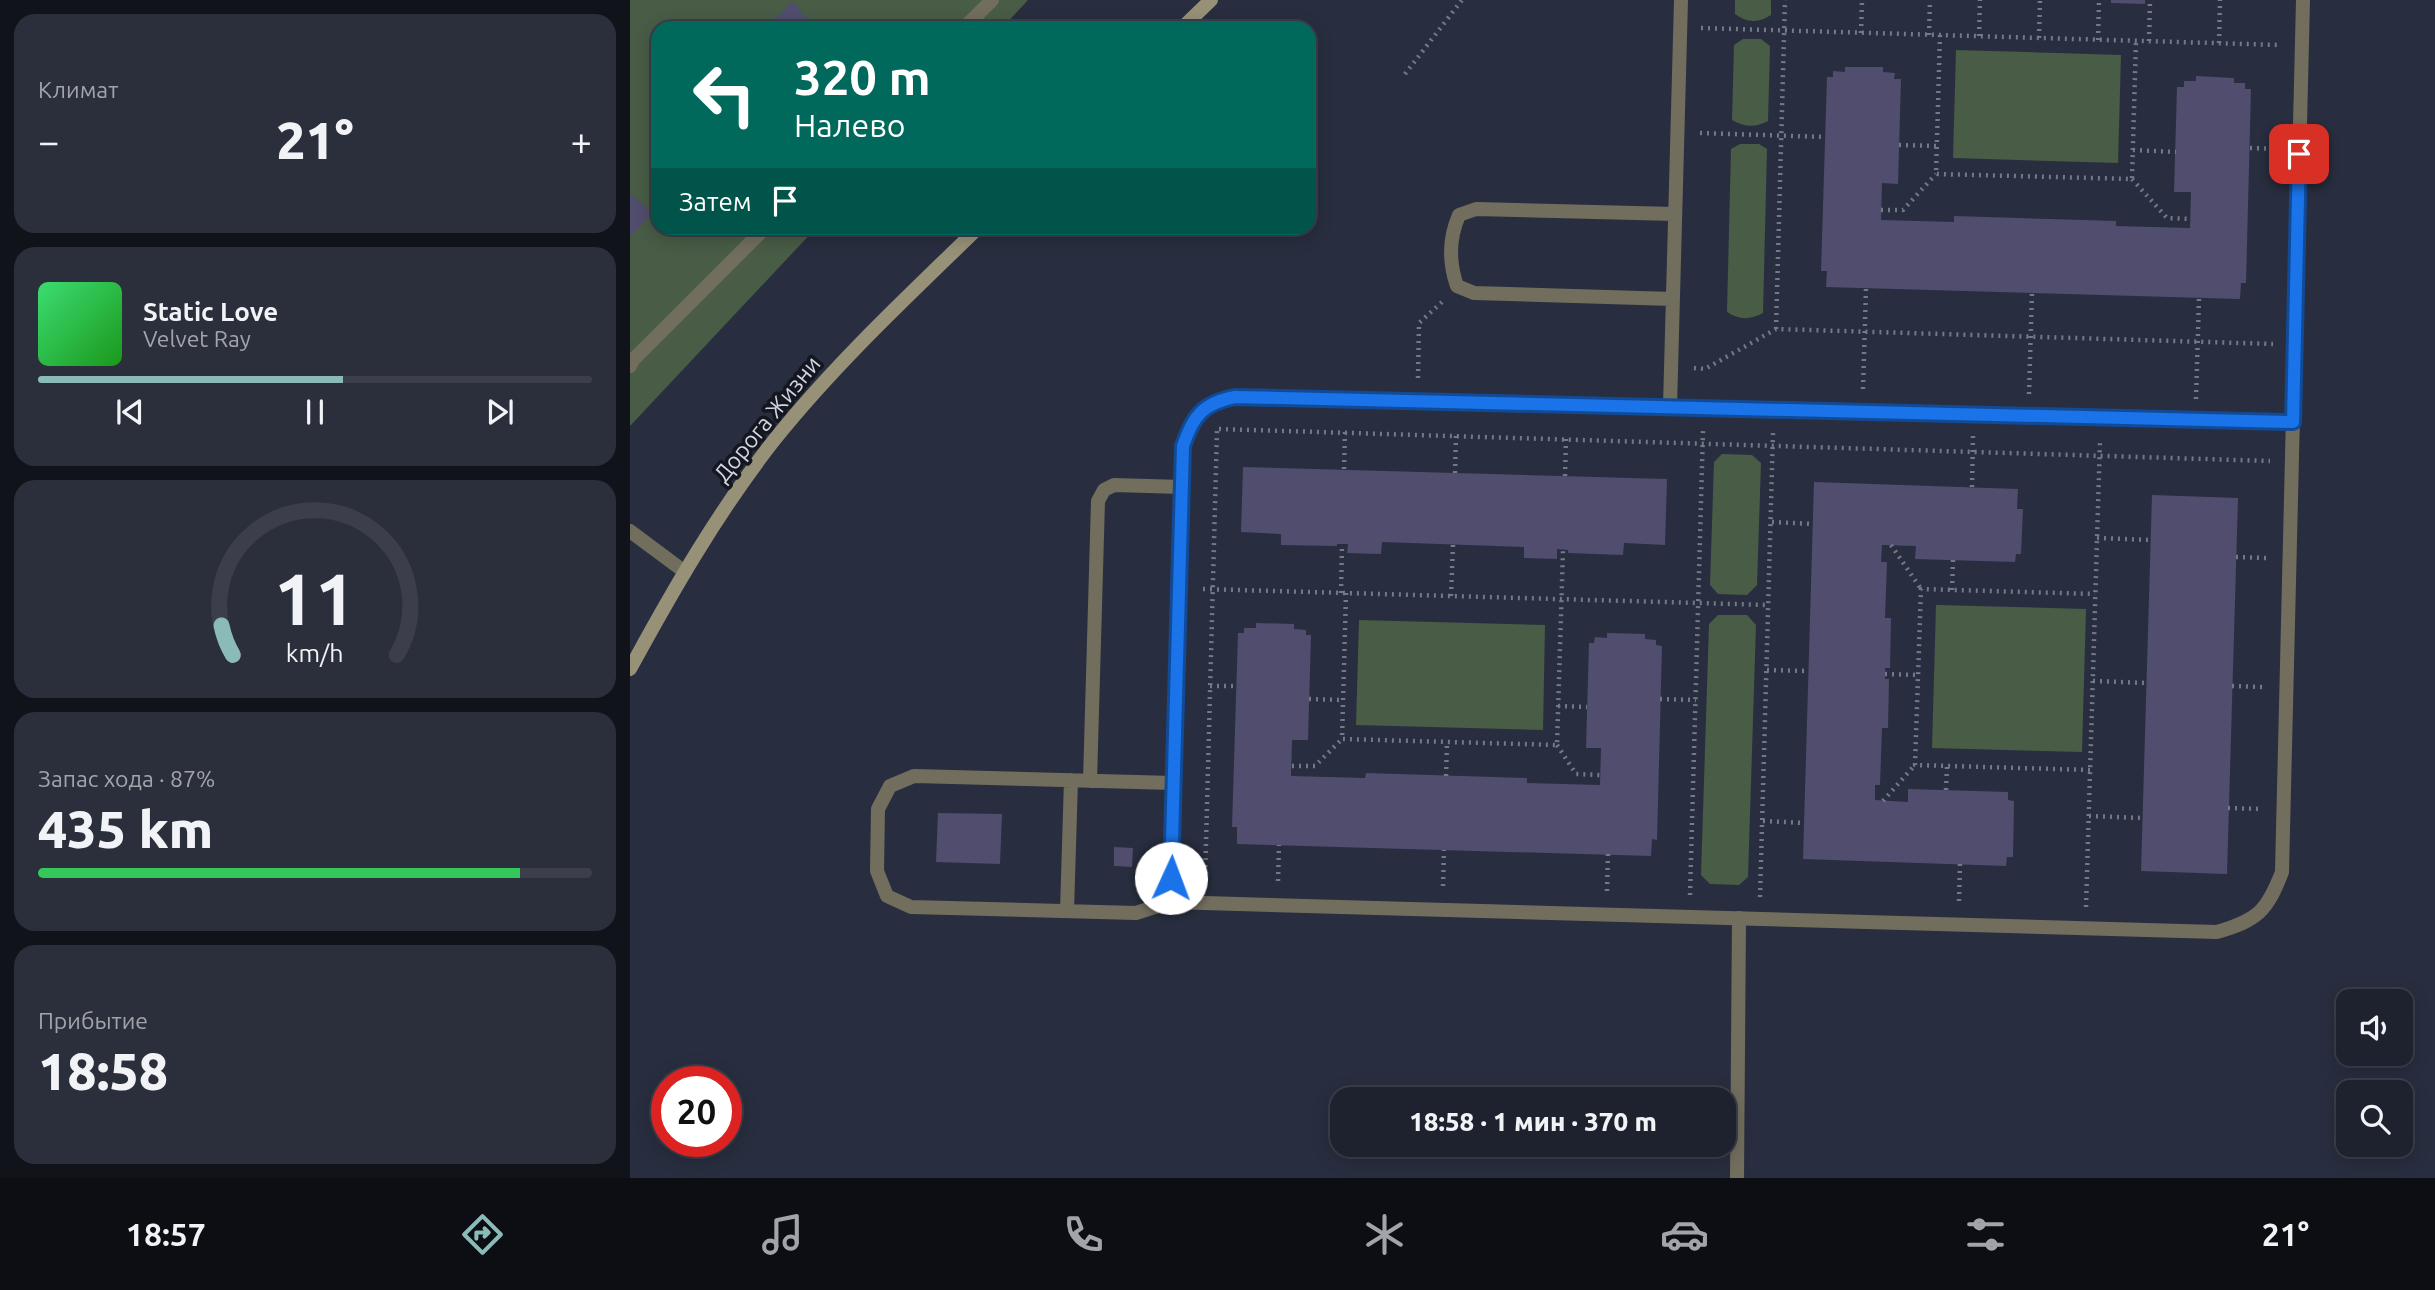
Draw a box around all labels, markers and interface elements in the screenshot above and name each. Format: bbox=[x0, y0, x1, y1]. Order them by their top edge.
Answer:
icon: left bbox=[679, 49, 770, 140]
text: 320 m bbox=[794, 49, 931, 104]
text: Климат bbox=[38, 77, 118, 102]
text: Налево bbox=[794, 107, 906, 143]
text: 21° bbox=[276, 111, 354, 169]
text: − bbox=[38, 120, 59, 162]
text: + bbox=[571, 120, 592, 162]
pin bbox=[2269, 124, 2329, 184]
icon: arrive bbox=[2280, 135, 2318, 173]
icon: arrive bbox=[766, 182, 804, 220]
text: Затем bbox=[679, 187, 752, 216]
text: Static Love bbox=[143, 297, 278, 326]
text: Velvet Ray bbox=[143, 326, 251, 351]
street label: Дорога Жизни bbox=[708, 351, 825, 487]
icon: previous bbox=[111, 393, 149, 431]
icon: pause bbox=[296, 393, 334, 431]
icon: next bbox=[481, 393, 519, 431]
text: 11 bbox=[274, 557, 356, 639]
text: km/h bbox=[286, 639, 344, 667]
text: Запас хода · 87% bbox=[38, 766, 215, 791]
text: 435 km bbox=[38, 800, 213, 858]
position arrow bbox=[1134, 841, 1208, 915]
map controls bbox=[2336, 989, 2413, 1157]
button: sound bbox=[2336, 989, 2413, 1066]
text: Прибытие bbox=[38, 1008, 148, 1033]
text: 18:58 bbox=[38, 1042, 168, 1100]
speed limit sign: 20 bbox=[651, 1066, 742, 1157]
button: search bbox=[2336, 1080, 2413, 1157]
text: 18:58 · 1 мин · 370 m bbox=[1409, 1107, 1657, 1136]
icon: directions bbox=[458, 1210, 507, 1259]
icon: music bbox=[758, 1210, 807, 1259]
icon: phone bbox=[1059, 1210, 1108, 1259]
icon: climate bbox=[1360, 1210, 1409, 1259]
icon: car bbox=[1660, 1210, 1709, 1259]
icon: filters bbox=[1961, 1210, 2010, 1259]
text: 18:57 bbox=[126, 1216, 206, 1252]
text: 21° bbox=[2262, 1216, 2309, 1252]

